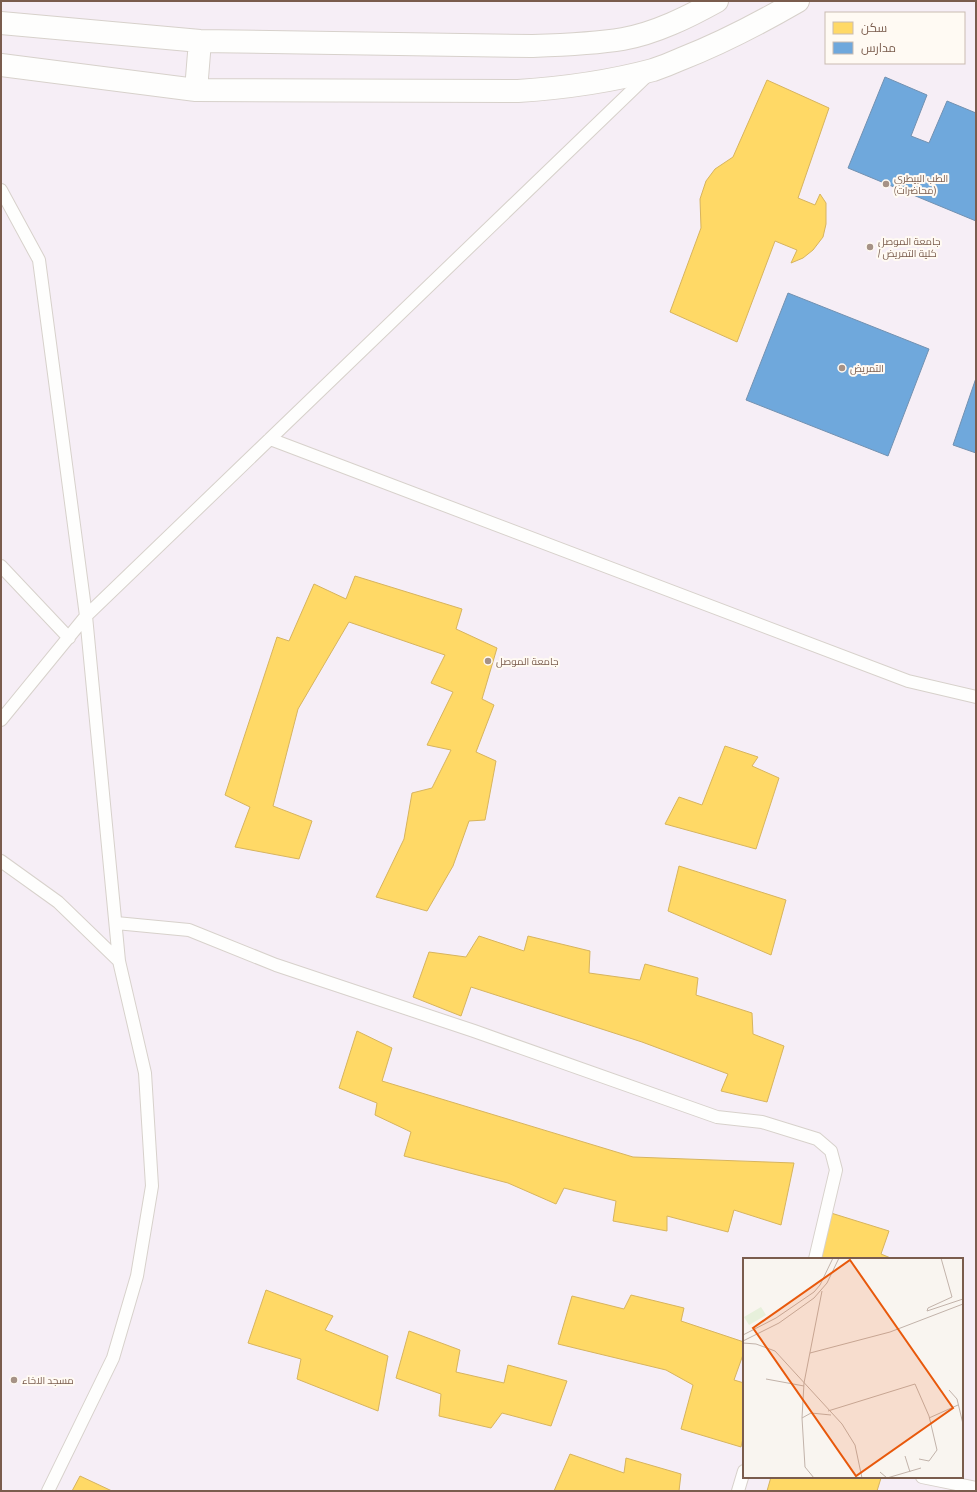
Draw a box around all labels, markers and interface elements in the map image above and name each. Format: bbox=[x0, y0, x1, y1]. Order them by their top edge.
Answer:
legend bbox=[825, 12, 965, 64]
text: سكن bbox=[861, 20, 887, 36]
text: مدارس bbox=[861, 40, 896, 56]
place label: الطب البيطري (محاضرات) bbox=[894, 172, 948, 197]
marker: الطب البيطري (محاضرات) bbox=[881, 179, 891, 189]
place label: جامعة الموصل / كلية التمريض bbox=[878, 235, 941, 260]
marker: جامعة الموصل / كلية التمريض bbox=[865, 242, 875, 252]
place label: التمريض bbox=[850, 362, 884, 375]
marker: التمريض bbox=[837, 363, 847, 373]
place label: جامعة الموصل bbox=[496, 655, 559, 668]
marker: جامعة الموصل bbox=[483, 656, 493, 666]
inset map bbox=[743, 1258, 963, 1478]
place label: مسجد الاخاء bbox=[22, 1374, 74, 1387]
marker: مسجد الاخاء bbox=[9, 1375, 19, 1385]

